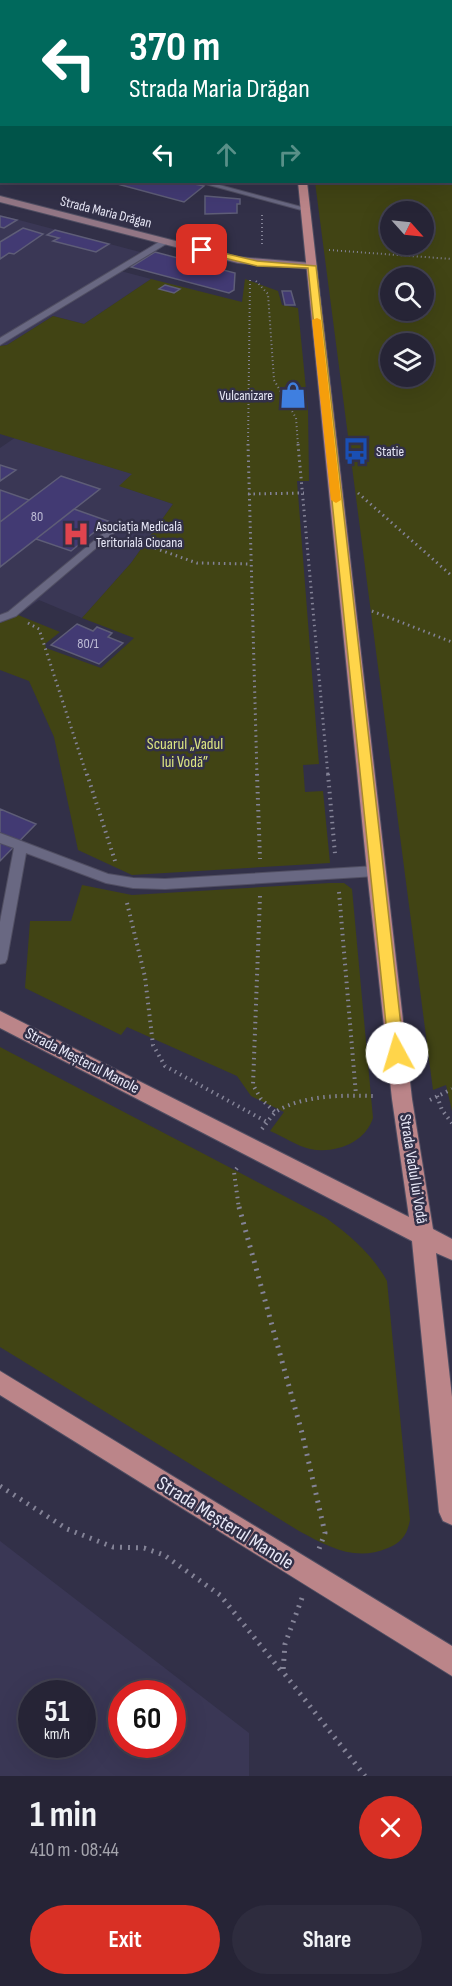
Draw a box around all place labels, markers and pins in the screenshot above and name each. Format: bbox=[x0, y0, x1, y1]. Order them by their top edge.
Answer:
pin bbox=[176, 224, 227, 275]
shop icon: Vulcanizare bbox=[278, 380, 308, 410]
place label: Vulcanizare bbox=[219, 387, 273, 404]
bus stop icon: Statie bbox=[341, 436, 371, 466]
place label: Statie bbox=[376, 443, 404, 460]
place label: Asociația Medicală Teritorială Ciocana bbox=[95, 518, 183, 551]
hospital icon: Asociația Medicală Teritorială Ciocana bbox=[61, 519, 91, 549]

